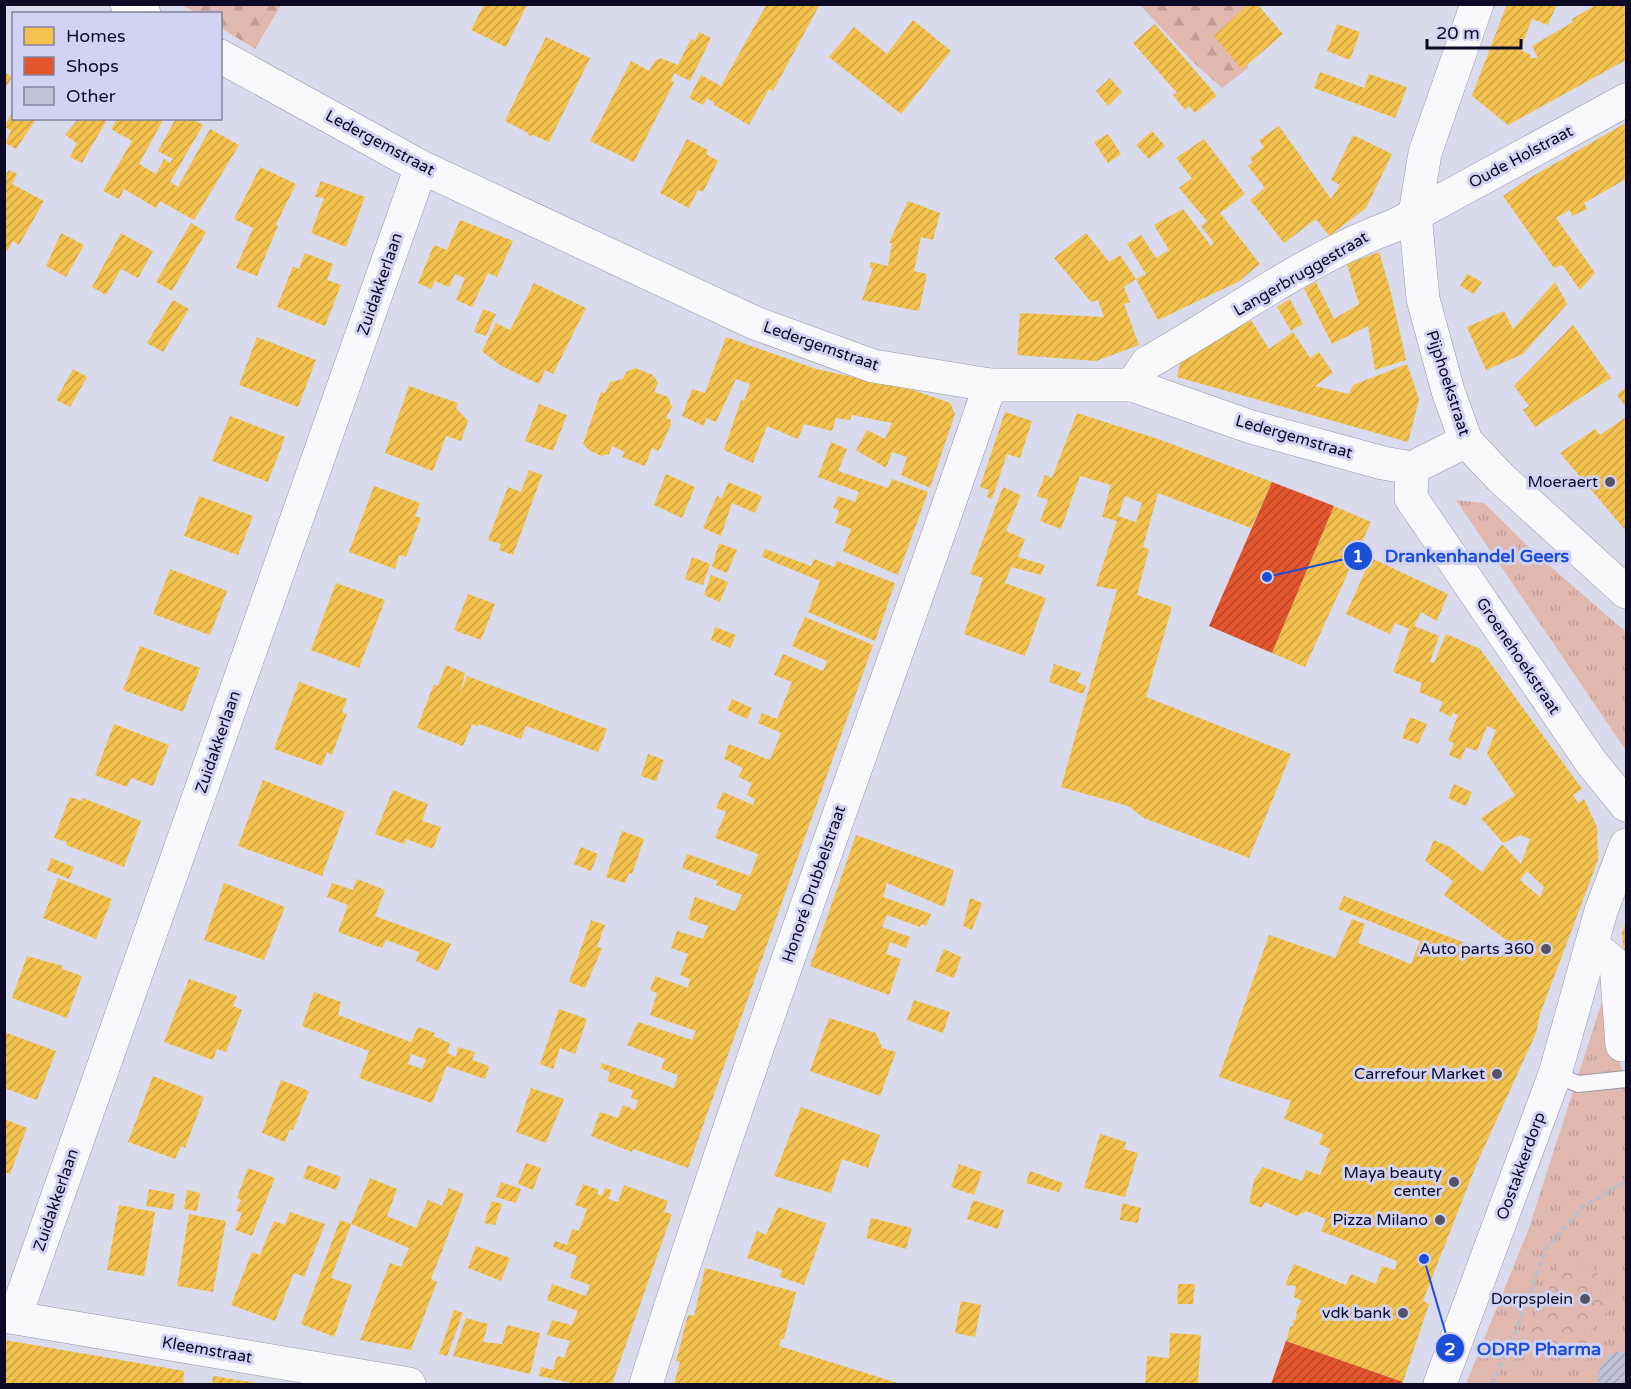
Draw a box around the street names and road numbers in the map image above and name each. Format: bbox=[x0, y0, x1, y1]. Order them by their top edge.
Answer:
street label: Ledergemstraat bbox=[322, 106, 438, 180]
street label: Oude Holstraat bbox=[1465, 121, 1577, 193]
street label: Langerbruggestraat bbox=[1230, 227, 1372, 321]
street label: Zuidakkerlaan bbox=[353, 230, 407, 338]
street label: Ledergemstraat bbox=[761, 317, 881, 375]
street label: Pijphoekstraat bbox=[1422, 328, 1474, 438]
street label: Ledergemstraat bbox=[1233, 411, 1355, 463]
street label: Groenehoekstraat bbox=[1472, 594, 1564, 718]
street label: Zuidakkerlaan bbox=[191, 688, 245, 796]
street label: Honoré Drubbelstraat bbox=[778, 803, 850, 965]
street label: Oostakkerdorp bbox=[1492, 1109, 1550, 1223]
street label: Zuidakkerlaan bbox=[29, 1146, 83, 1254]
street label: Kleemstraat bbox=[160, 1332, 254, 1368]

